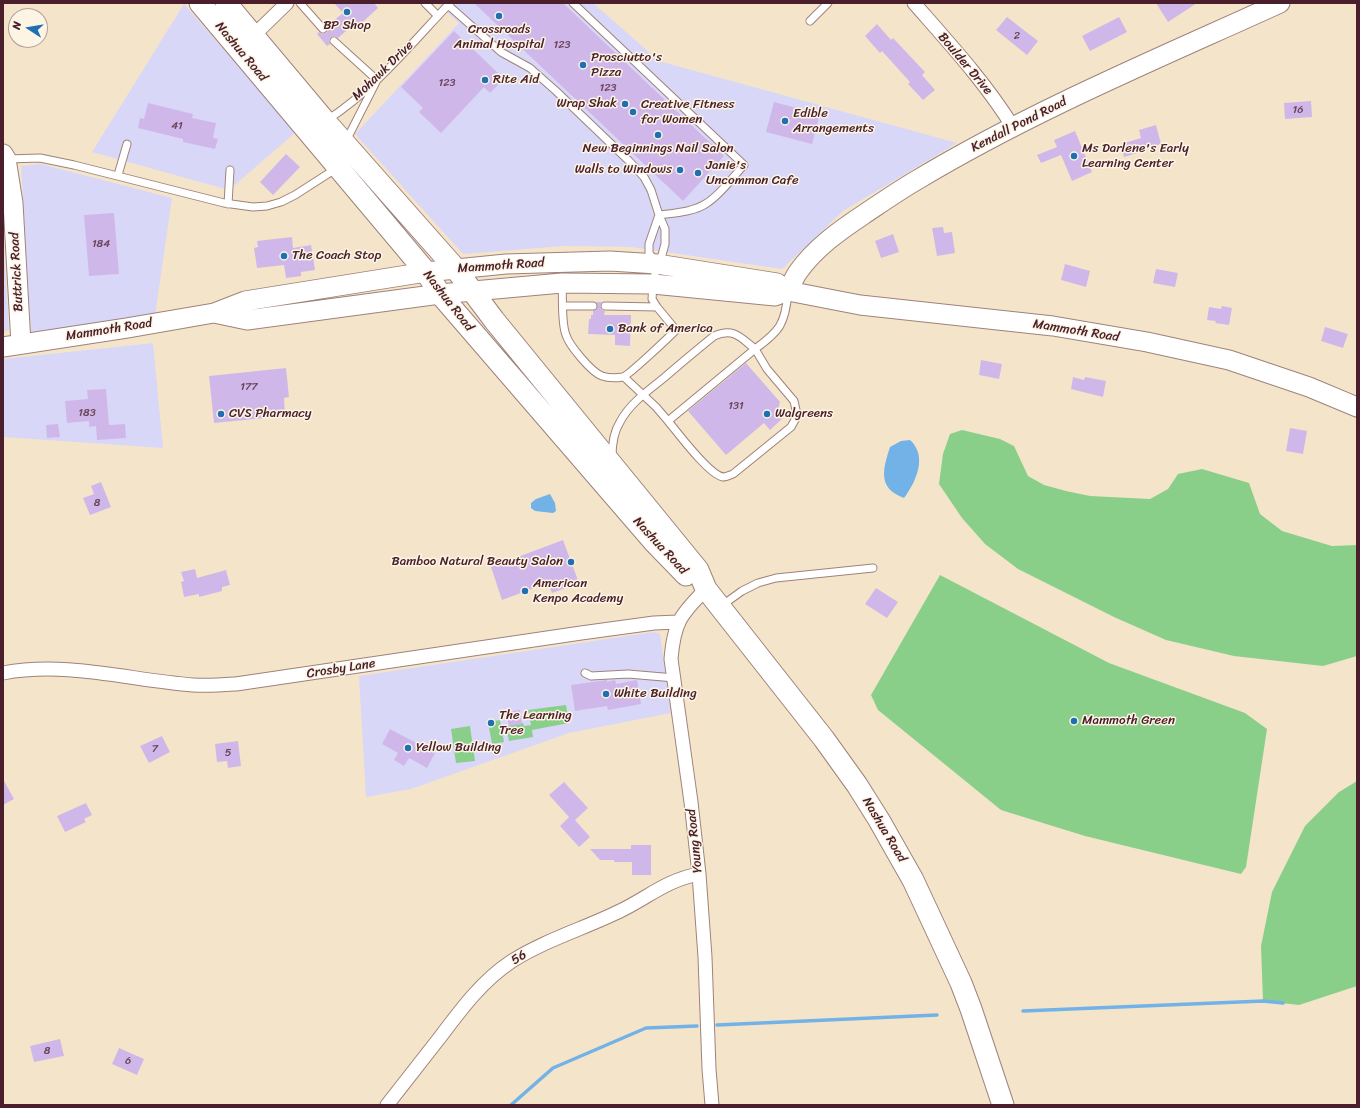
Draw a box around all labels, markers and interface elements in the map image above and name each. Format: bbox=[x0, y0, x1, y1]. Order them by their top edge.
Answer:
marker: BP Shop bbox=[342, 7, 352, 17]
north arrow bbox=[8, 8, 48, 48]
marker: Crossroads Animal Hospital bbox=[494, 11, 504, 21]
place label: BP Shop bbox=[323, 18, 371, 34]
street label: Nashua Road bbox=[212, 19, 270, 85]
text: N bbox=[7, 20, 27, 31]
place label: Crossroads Animal Hospital bbox=[454, 22, 544, 53]
house number: 2 bbox=[1014, 29, 1020, 43]
street label: Boulder Drive bbox=[934, 30, 996, 98]
street label: Mohawk Drive bbox=[349, 38, 417, 104]
house number: 123 bbox=[553, 38, 571, 52]
place label: Prosciutto's Pizza bbox=[591, 50, 662, 81]
marker: Prosciutto's Pizza bbox=[578, 60, 588, 70]
place label: Rite Aid bbox=[493, 72, 539, 88]
marker: Rite Aid bbox=[480, 75, 490, 85]
house number: 123 bbox=[438, 76, 456, 90]
house number: 123 bbox=[599, 81, 617, 95]
street label: Kendall Pond Road bbox=[969, 94, 1069, 156]
place label: Wrap Shak bbox=[556, 96, 617, 112]
place label: Creative Fitness for Women bbox=[641, 97, 734, 128]
marker: Wrap Shak bbox=[620, 99, 630, 109]
house number: 16 bbox=[1293, 103, 1303, 117]
place label: Edible Arrangements bbox=[793, 106, 874, 137]
marker: Creative Fitness for Women bbox=[628, 107, 638, 117]
marker: Edible Arrangements bbox=[780, 116, 790, 126]
house number: 41 bbox=[171, 119, 183, 133]
marker: New Beginnings Nail Salon bbox=[653, 130, 663, 140]
place label: New Beginnings Nail Salon bbox=[582, 141, 734, 157]
place label: Ms Darlene's Early Learning Center bbox=[1082, 141, 1189, 172]
marker: Ms Darlene's Early Learning Center bbox=[1069, 151, 1079, 161]
place label: Janie's Uncommon Cafe bbox=[706, 158, 799, 189]
place label: Walls to Windows bbox=[575, 162, 672, 178]
marker: Walls to Windows bbox=[675, 165, 685, 175]
marker: Janie's Uncommon Cafe bbox=[693, 168, 703, 178]
street label: Buttrick Road bbox=[7, 232, 27, 312]
house number: 184 bbox=[92, 237, 110, 251]
place label: The Coach Stop bbox=[292, 248, 381, 264]
marker: The Coach Stop bbox=[279, 251, 289, 261]
street label: Mammoth Road bbox=[457, 255, 545, 277]
street label: Nashua Road bbox=[419, 267, 477, 335]
street label: Mammoth Road bbox=[65, 315, 153, 345]
street label: Mammoth Road bbox=[1032, 316, 1120, 346]
place label: Bank of America bbox=[618, 321, 713, 337]
marker: Bank of America bbox=[605, 324, 615, 334]
house number: 177 bbox=[240, 380, 258, 394]
house number: 131 bbox=[728, 399, 744, 413]
house number: 183 bbox=[78, 406, 96, 420]
place label: CVS Pharmacy bbox=[229, 406, 311, 422]
place label: Walgreens bbox=[775, 406, 833, 422]
marker: CVS Pharmacy bbox=[216, 409, 226, 419]
marker: Walgreens bbox=[762, 409, 772, 419]
house number: 8 bbox=[94, 496, 100, 510]
street label: Nashua Road bbox=[629, 514, 691, 578]
place label: Bamboo Natural Beauty Salon bbox=[392, 554, 563, 570]
marker: Bamboo Natural Beauty Salon bbox=[566, 557, 576, 567]
place label: American Kenpo Academy bbox=[533, 576, 623, 607]
marker: American Kenpo Academy bbox=[520, 586, 530, 596]
street label: Crosby Lane bbox=[306, 656, 376, 682]
place label: White Building bbox=[614, 686, 697, 702]
marker: White Building bbox=[601, 689, 611, 699]
place label: The Learning Tree bbox=[499, 708, 572, 739]
place label: Mammoth Green bbox=[1082, 713, 1175, 729]
marker: Mammoth Green bbox=[1069, 716, 1079, 726]
marker: The Learning Tree bbox=[486, 718, 496, 728]
place label: Yellow Building bbox=[416, 740, 501, 756]
house number: 7 bbox=[152, 742, 158, 756]
marker: Yellow Building bbox=[403, 743, 413, 753]
house number: 5 bbox=[225, 746, 231, 760]
street label: Nashua Road bbox=[858, 795, 910, 865]
street label: Young Road bbox=[684, 808, 706, 874]
street label: 56 bbox=[508, 947, 530, 969]
house number: 8 bbox=[44, 1044, 50, 1058]
house number: 6 bbox=[125, 1054, 131, 1068]

